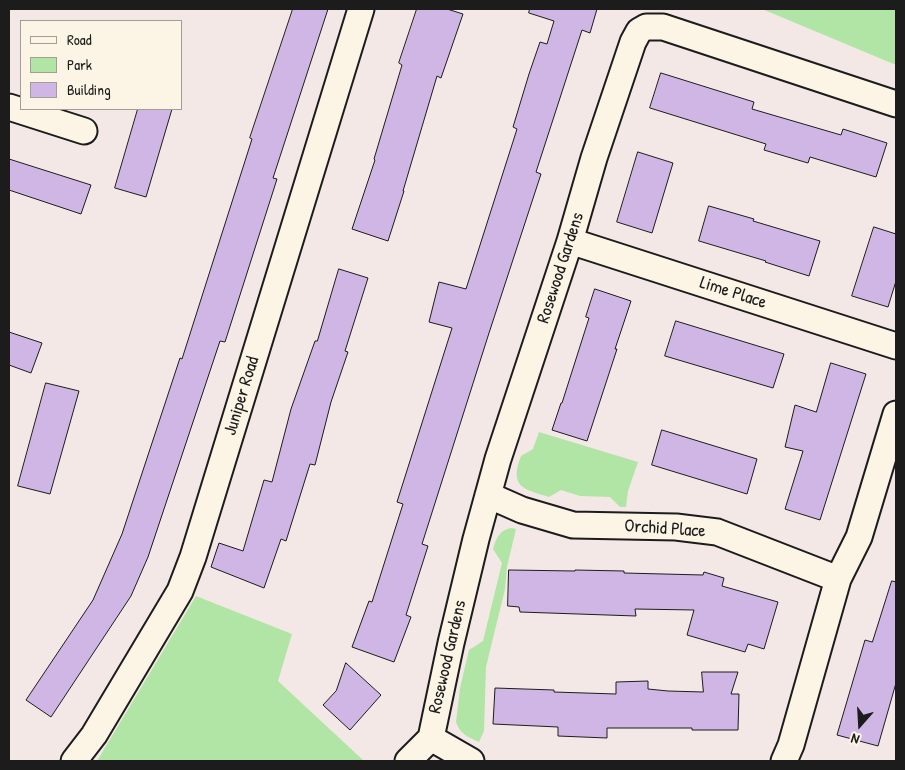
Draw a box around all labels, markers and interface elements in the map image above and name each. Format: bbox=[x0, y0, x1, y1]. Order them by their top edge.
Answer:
legend bbox=[20, 20, 182, 110]
text: Road bbox=[67, 29, 92, 50]
text: Park bbox=[67, 54, 92, 75]
text: Building bbox=[67, 79, 111, 100]
street label: Rosewood Gardens bbox=[533, 210, 589, 326]
street label: Lime Place bbox=[697, 272, 769, 314]
street label: Juniper Road bbox=[220, 354, 264, 438]
street label: Orchid Place bbox=[624, 515, 706, 543]
street label: Rosewood Gardens bbox=[424, 598, 472, 716]
north arrow bbox=[835, 700, 885, 750]
text: N bbox=[848, 729, 862, 750]

